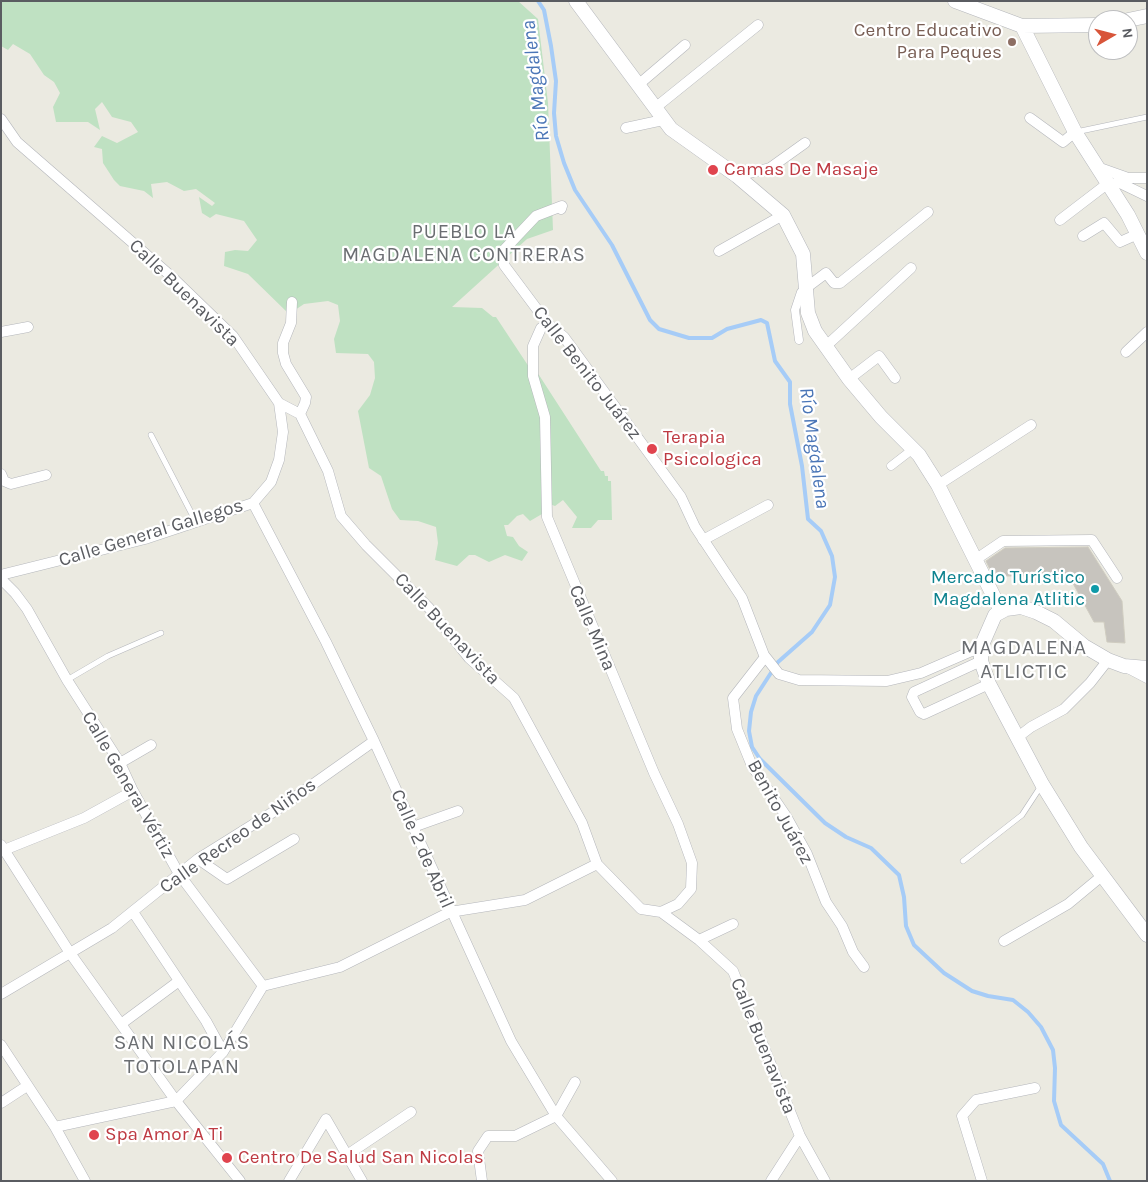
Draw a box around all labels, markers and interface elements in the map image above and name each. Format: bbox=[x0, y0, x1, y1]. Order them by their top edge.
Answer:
north arrow bbox=[1088, 10, 1138, 60]
water label: Río Magdalena bbox=[517, 19, 555, 143]
place label: Centro Educativo Para Peques bbox=[854, 20, 1002, 64]
text: N bbox=[1118, 27, 1136, 39]
marker: Centro Educativo Para Peques bbox=[1006, 36, 1018, 48]
place label: Camas De Masaje bbox=[724, 159, 878, 181]
marker: Camas De Masaje bbox=[706, 163, 720, 177]
district label: PUEBLO LA MAGDALENA CONTRERAS bbox=[340, 220, 588, 267]
street label: Calle Buenavista bbox=[124, 235, 244, 351]
street label: Calle Benito Juárez bbox=[528, 302, 646, 444]
water label: Río Magdalena bbox=[794, 386, 834, 510]
place label: Terapia Psicologica bbox=[663, 427, 762, 471]
marker: Terapia Psicologica bbox=[645, 442, 659, 456]
street label: Calle General Gallegos bbox=[56, 494, 246, 572]
place label: Mercado Turístico Magdalena Atlitic bbox=[931, 567, 1085, 611]
street label: Calle Buenavista bbox=[389, 568, 505, 690]
street label: Calle Mina bbox=[564, 582, 620, 674]
marker: Mercado Turístico Magdalena Atlitic bbox=[1089, 583, 1101, 595]
district label: MAGDALENA ATLICTIC bbox=[960, 635, 1088, 685]
street label: Calle General Vértiz bbox=[77, 707, 179, 863]
street label: Benito Juárez bbox=[742, 756, 818, 868]
street label: Calle Recreo de Niños bbox=[155, 773, 321, 899]
street label: Calle 2 de Abril bbox=[386, 786, 458, 912]
street label: Calle Buenavista bbox=[725, 975, 801, 1117]
district label: SAN NICOLÁS TOTOLAPAN bbox=[112, 1030, 252, 1080]
place label: Spa Amor A Ti bbox=[105, 1124, 224, 1146]
marker: Spa Amor A Ti bbox=[87, 1128, 101, 1142]
place label: Centro De Salud San Nicolas bbox=[238, 1147, 484, 1169]
marker: Centro De Salud San Nicolas bbox=[220, 1151, 234, 1165]

